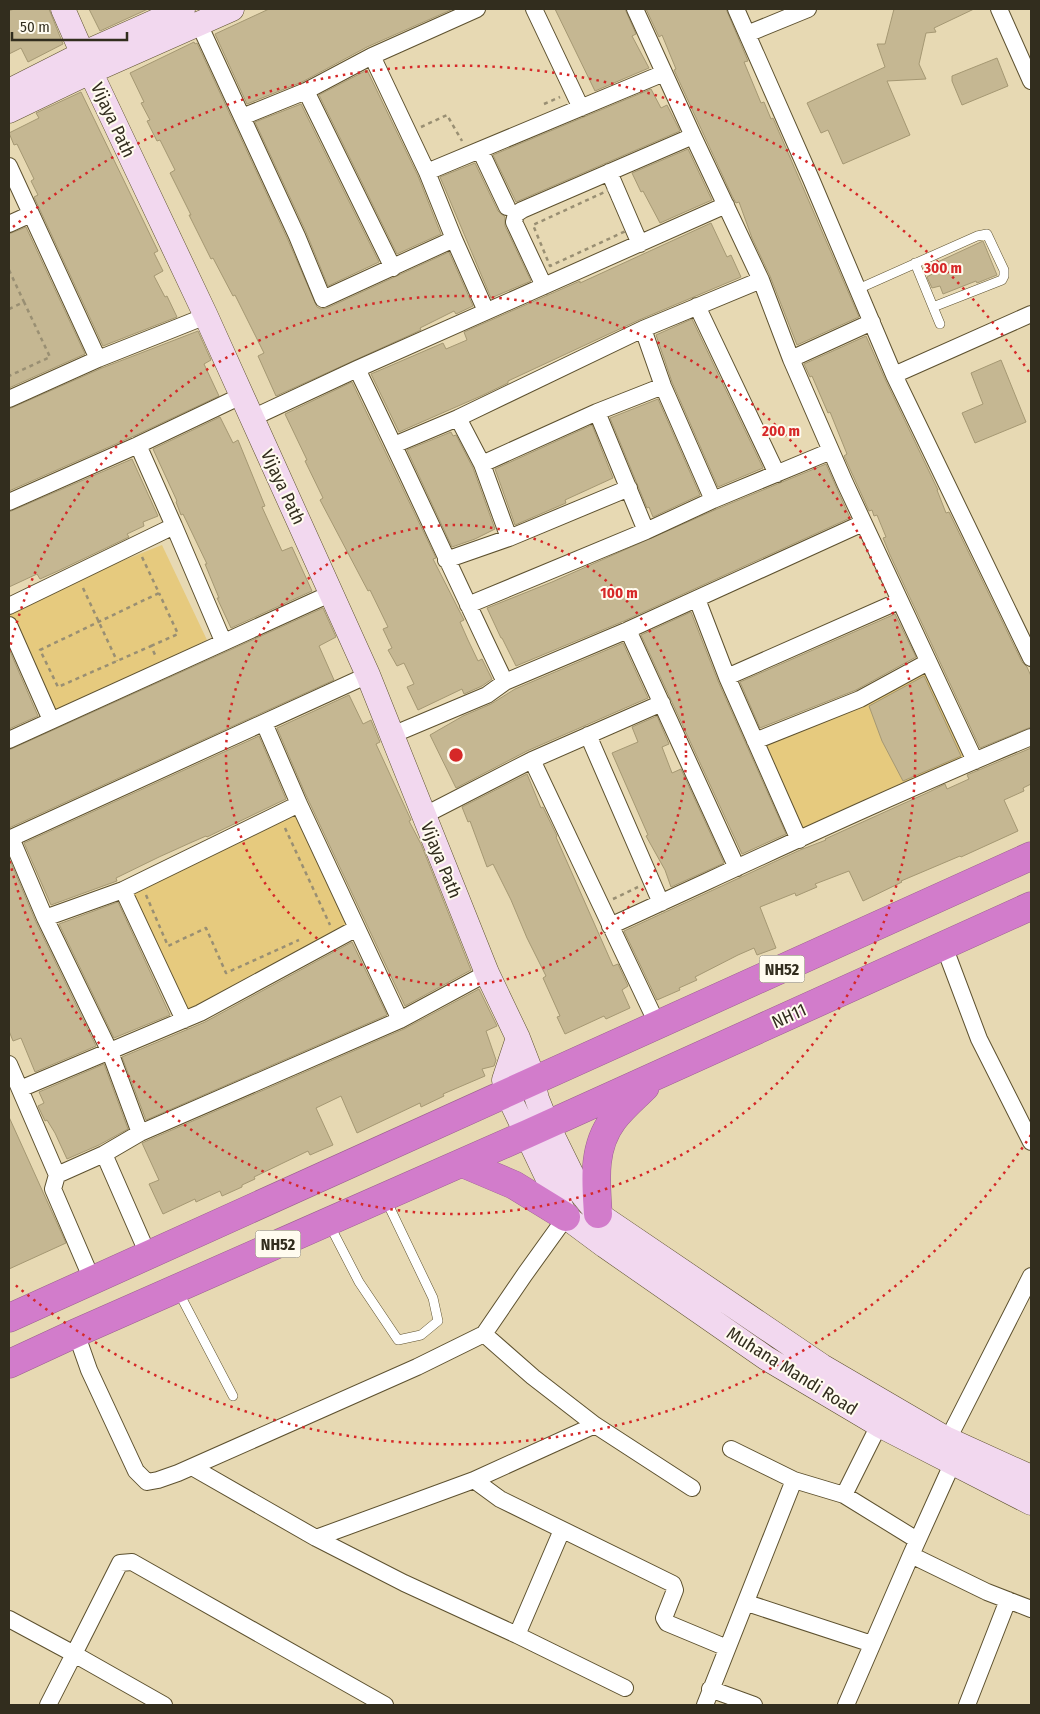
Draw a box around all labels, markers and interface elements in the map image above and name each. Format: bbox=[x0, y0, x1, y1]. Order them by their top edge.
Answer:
scale bar bbox=[12, 10, 128, 42]
text: 50 m bbox=[20, 18, 50, 36]
street label: Vijaya Path bbox=[86, 79, 140, 161]
text: 300 m bbox=[923, 259, 962, 277]
text: 200 m bbox=[761, 422, 800, 440]
street label: Vijaya Path bbox=[256, 446, 310, 528]
text: 100 m bbox=[600, 584, 638, 602]
centre of rings bbox=[447, 746, 465, 764]
street label: Vijaya Path bbox=[416, 819, 466, 901]
road number: NH52 bbox=[760, 956, 804, 982]
street label: NH11 bbox=[768, 999, 810, 1033]
road number: NH52 bbox=[256, 1230, 300, 1258]
street label: Muhana Mandi Road bbox=[723, 1322, 861, 1420]

